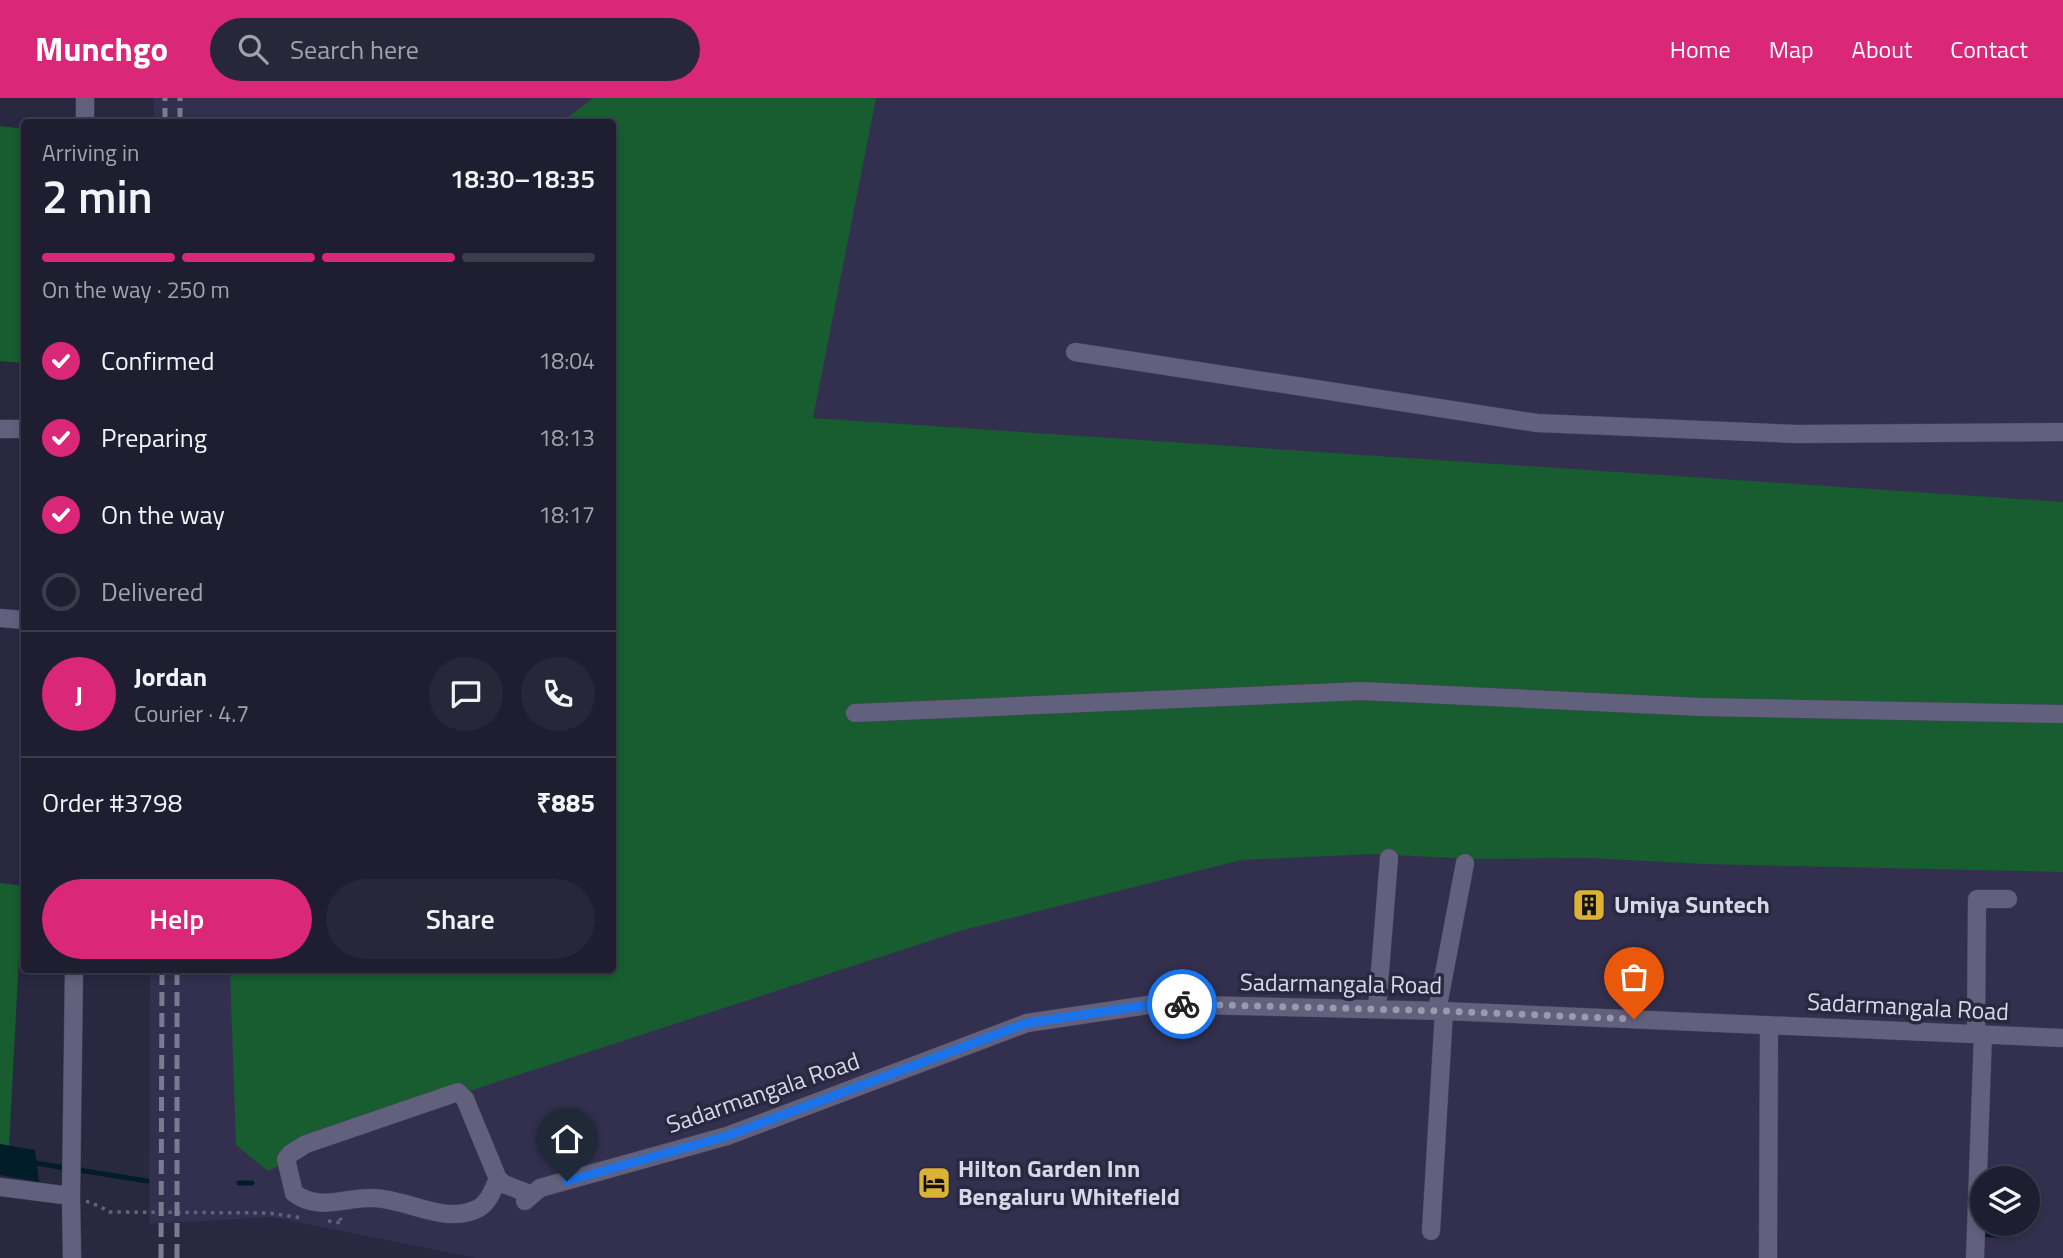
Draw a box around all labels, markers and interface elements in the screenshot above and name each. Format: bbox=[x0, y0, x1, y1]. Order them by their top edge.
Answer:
search box bbox=[210, 18, 700, 81]
text: Munchgo bbox=[35, 24, 168, 74]
icon: search bbox=[234, 30, 272, 68]
text: Search here bbox=[290, 30, 419, 69]
text: Home bbox=[1670, 31, 1731, 67]
text: Map bbox=[1769, 31, 1814, 67]
text: About bbox=[1852, 31, 1912, 67]
text: Contact bbox=[1950, 31, 2028, 67]
text: Arriving in bbox=[42, 135, 139, 170]
text: 18:30–18:35 bbox=[450, 159, 595, 198]
text: 2 min bbox=[42, 161, 153, 231]
text: On the way · 250 m bbox=[42, 272, 230, 307]
text: Confirmed bbox=[101, 341, 215, 380]
icon: check bbox=[42, 342, 80, 380]
text: 18:04 bbox=[538, 343, 595, 378]
text: Preparing bbox=[101, 418, 207, 457]
icon: check bbox=[42, 419, 80, 457]
text: 18:13 bbox=[538, 420, 595, 455]
text: On the way bbox=[101, 495, 225, 534]
icon: check bbox=[42, 496, 80, 534]
text: 18:17 bbox=[538, 497, 595, 532]
text: Delivered bbox=[101, 572, 204, 611]
text: Jordan bbox=[134, 657, 207, 696]
button: chat bbox=[429, 657, 503, 731]
button: phone bbox=[521, 657, 595, 731]
text: J bbox=[75, 675, 83, 714]
text: Courier · 4.7 bbox=[134, 696, 249, 731]
text: Order #3798 bbox=[42, 783, 182, 822]
text: ₹885 bbox=[536, 783, 595, 822]
button: Help bbox=[42, 879, 312, 959]
button: Share bbox=[326, 879, 595, 959]
building icon: Umiya Suntech bbox=[1570, 886, 1608, 924]
place label: Umiya Suntech bbox=[1614, 886, 1770, 922]
pin bbox=[1604, 947, 1664, 1019]
icon: bag bbox=[1615, 958, 1653, 996]
street label: Sadarmangala Road bbox=[1240, 963, 1442, 1003]
courier bbox=[1147, 969, 1217, 1039]
street label: Sadarmangala Road bbox=[1806, 983, 2010, 1029]
icon: bike bbox=[1163, 985, 1201, 1023]
street label: Sadarmangala Road bbox=[661, 1042, 864, 1142]
pin bbox=[537, 1109, 597, 1181]
icon: home bbox=[548, 1120, 586, 1158]
place label: Hilton Garden Inn Bengaluru Whitefield bbox=[958, 1150, 1180, 1214]
hotel icon: Hilton Garden Inn Bengaluru Whitefield bbox=[915, 1164, 953, 1202]
map controls bbox=[1970, 1166, 2040, 1236]
button: layers bbox=[1970, 1166, 2040, 1236]

